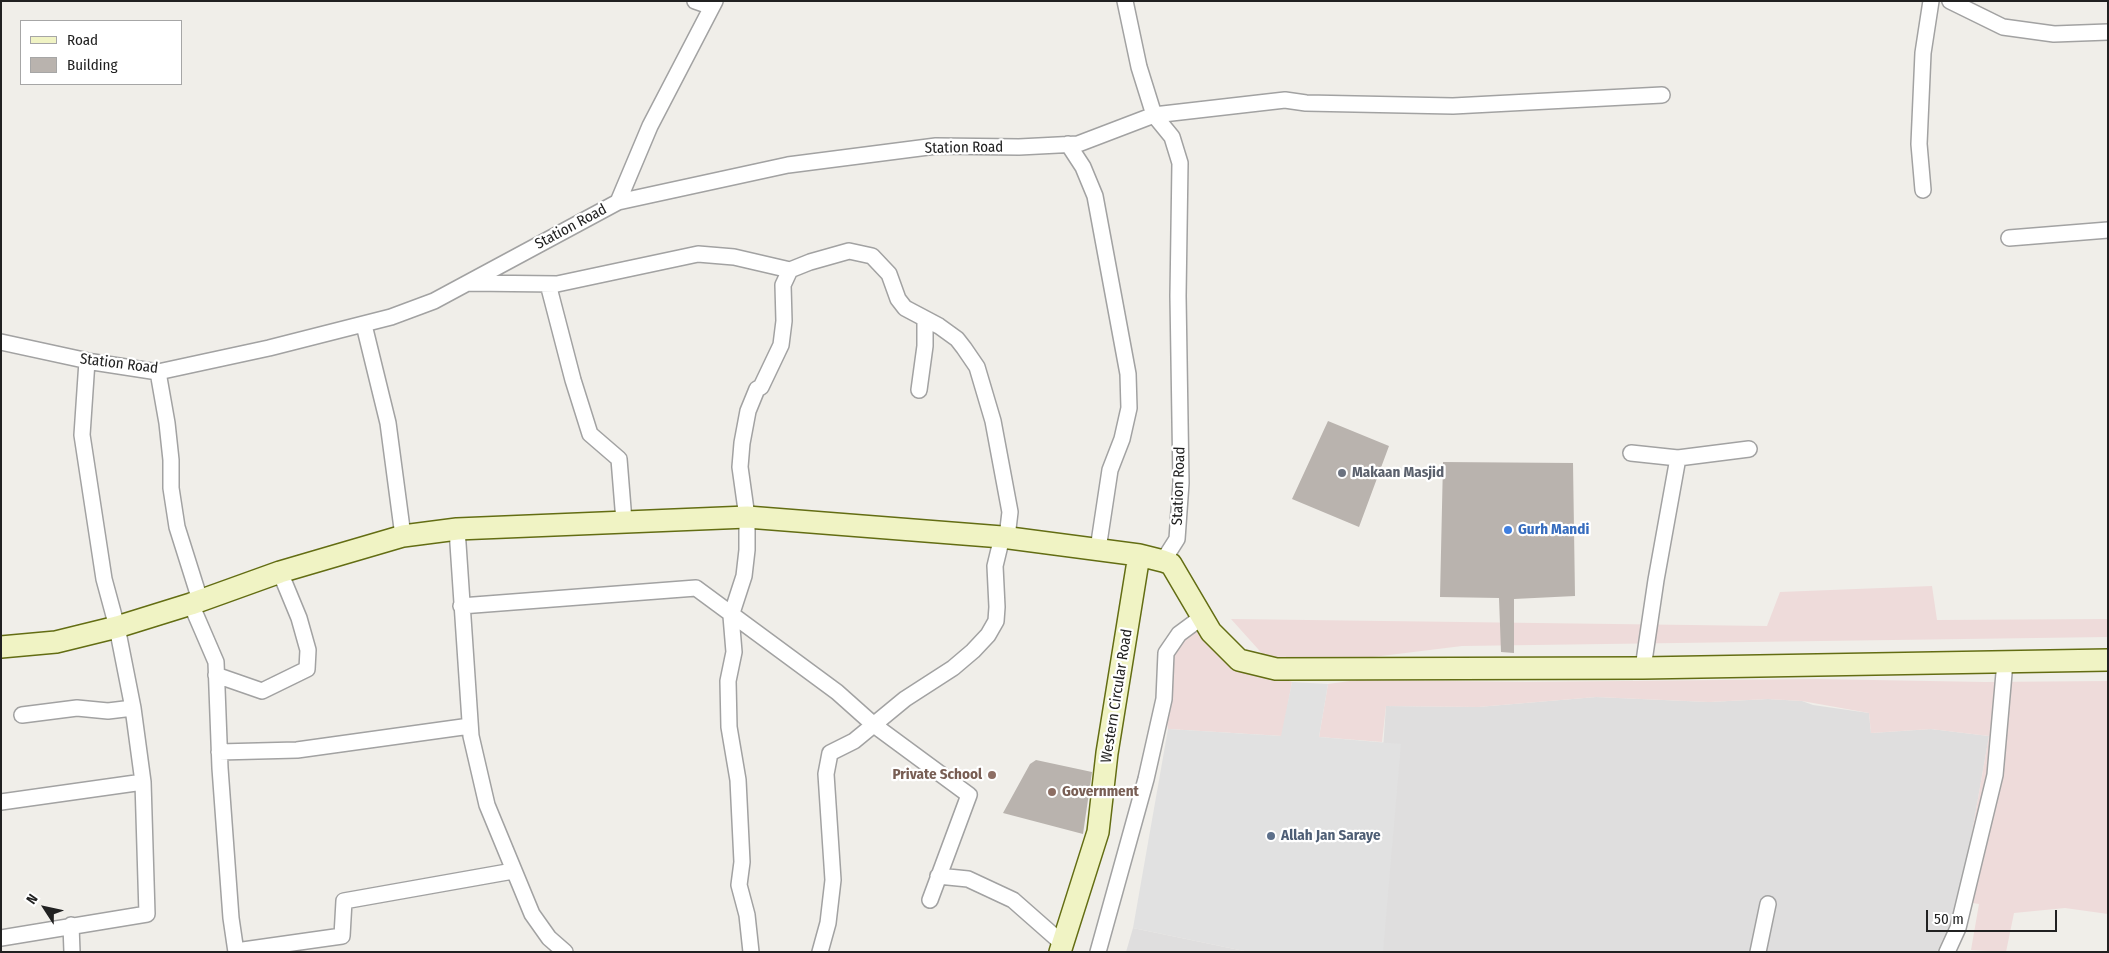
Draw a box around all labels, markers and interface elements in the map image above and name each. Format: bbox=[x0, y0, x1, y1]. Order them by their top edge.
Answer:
legend bbox=[20, 20, 182, 85]
text: Road bbox=[67, 31, 98, 49]
text: Building bbox=[67, 56, 118, 74]
street label: Station Road bbox=[925, 138, 1003, 158]
street label: Station Road bbox=[532, 201, 610, 253]
street label: Station Road bbox=[79, 350, 159, 378]
street label: Station Road bbox=[1169, 446, 1189, 526]
place label: Makaan Masjid bbox=[1352, 464, 1444, 482]
marker: Makaan Masjid bbox=[1336, 467, 1348, 479]
place label: Gurh Mandi bbox=[1518, 521, 1589, 539]
marker: Gurh Mandi bbox=[1502, 524, 1514, 536]
street label: Western Circular Road bbox=[1098, 628, 1136, 764]
place label: Private School bbox=[893, 766, 982, 784]
marker: Private School bbox=[986, 769, 998, 781]
place label: Government bbox=[1062, 783, 1139, 801]
marker: Government bbox=[1046, 786, 1058, 798]
place label: Allah Jan Saraye bbox=[1281, 827, 1381, 845]
marker: Allah Jan Saraye bbox=[1265, 830, 1277, 842]
north arrow bbox=[20, 883, 70, 933]
text: N bbox=[23, 891, 42, 907]
scale bar bbox=[1929, 900, 2060, 932]
text: 50 m bbox=[1934, 910, 1964, 928]

